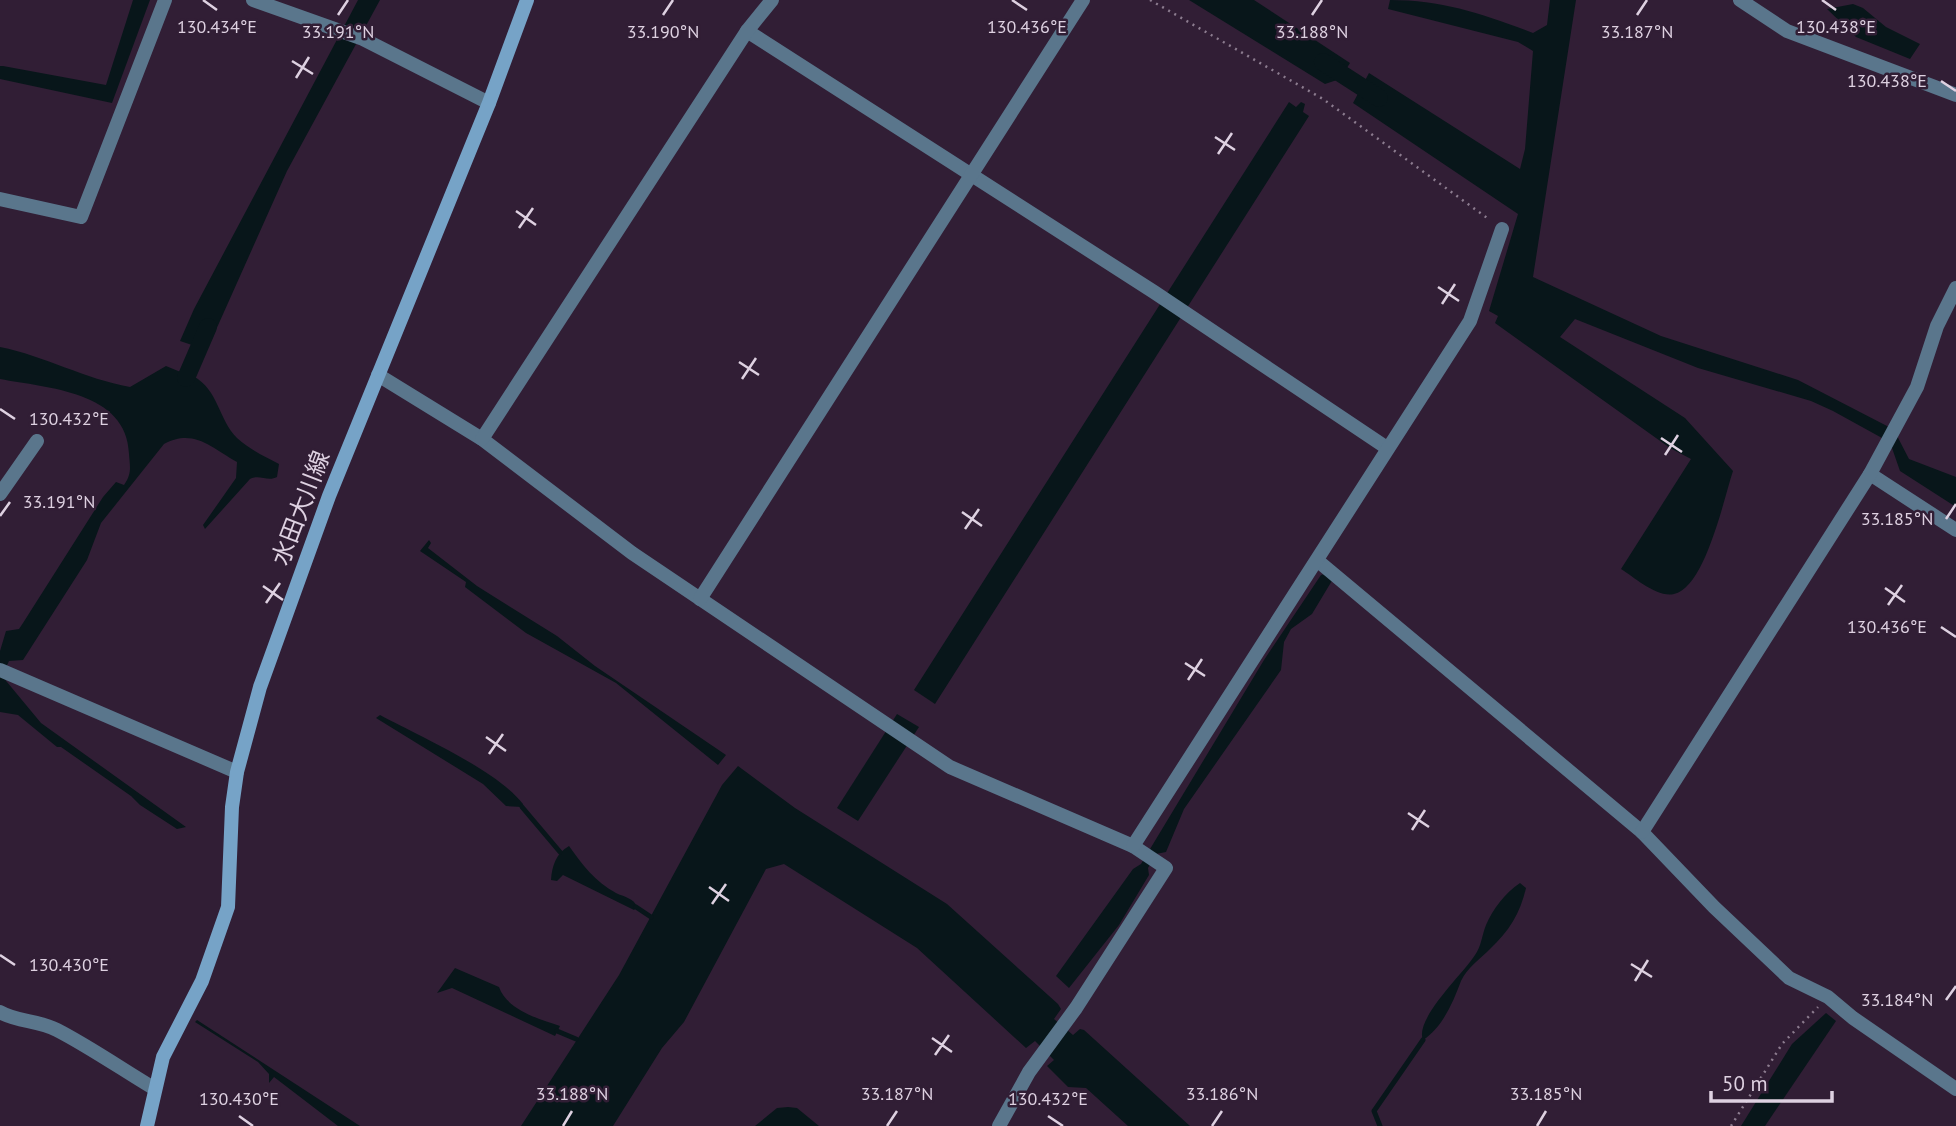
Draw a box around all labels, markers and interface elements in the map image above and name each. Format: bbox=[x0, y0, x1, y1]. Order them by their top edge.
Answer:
text: 130.434°E bbox=[177, 15, 257, 38]
text: 130.436°E bbox=[987, 15, 1067, 38]
text: 130.438°E bbox=[1796, 15, 1876, 38]
text: 33.191°N bbox=[302, 20, 374, 43]
text: 33.190°N bbox=[627, 20, 699, 43]
text: 33.188°N bbox=[1276, 20, 1348, 43]
text: 33.187°N bbox=[1601, 20, 1673, 43]
text: 130.438°E bbox=[1847, 69, 1927, 92]
text: 130.432°E bbox=[29, 407, 109, 430]
street label: 水田大川線 bbox=[265, 446, 337, 569]
text: 33.191°N bbox=[23, 490, 95, 513]
text: 33.185°N bbox=[1861, 507, 1933, 530]
text: 130.436°E bbox=[1847, 615, 1927, 638]
text: 130.430°E bbox=[29, 953, 109, 976]
text: 33.184°N bbox=[1861, 988, 1933, 1011]
scale bar bbox=[1711, 1060, 1832, 1104]
text: 50 m bbox=[1722, 1070, 1768, 1097]
text: 33.188°N bbox=[536, 1082, 608, 1105]
text: 33.187°N bbox=[861, 1082, 933, 1105]
text: 33.186°N bbox=[1186, 1082, 1258, 1105]
text: 33.185°N bbox=[1510, 1082, 1582, 1105]
text: 130.430°E bbox=[199, 1087, 279, 1110]
text: 130.432°E bbox=[1008, 1087, 1088, 1110]

